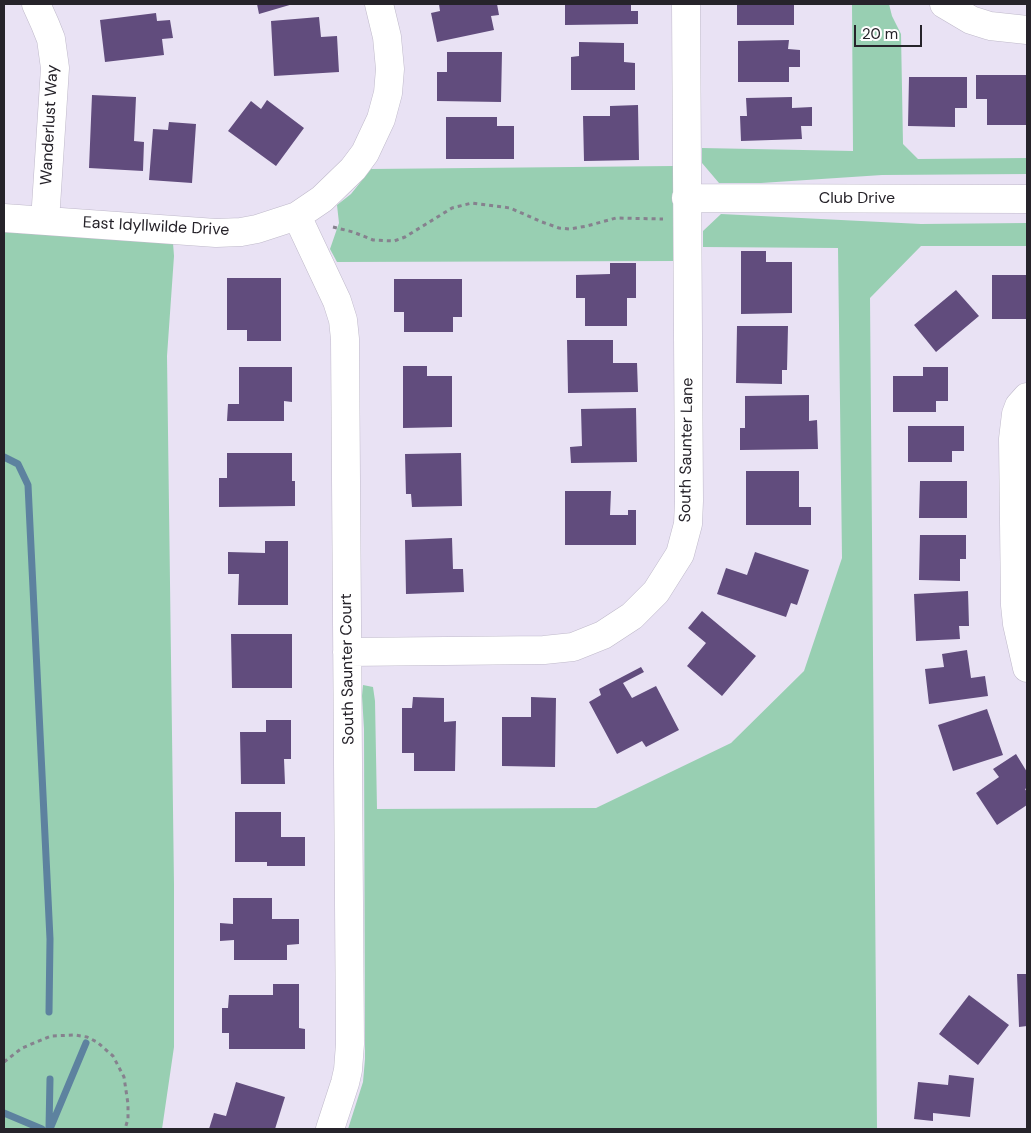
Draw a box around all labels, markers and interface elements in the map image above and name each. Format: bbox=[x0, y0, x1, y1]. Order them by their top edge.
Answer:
scale bar bbox=[856, 15, 924, 47]
text: 20 m bbox=[862, 24, 898, 44]
street label: Wanderlust Way bbox=[37, 64, 63, 186]
street label: Club Drive bbox=[819, 189, 895, 209]
street label: East Idyllwilde Drive bbox=[82, 214, 230, 240]
street label: South Saunter Lane bbox=[676, 377, 698, 523]
street label: South Saunter Court bbox=[337, 593, 359, 745]

